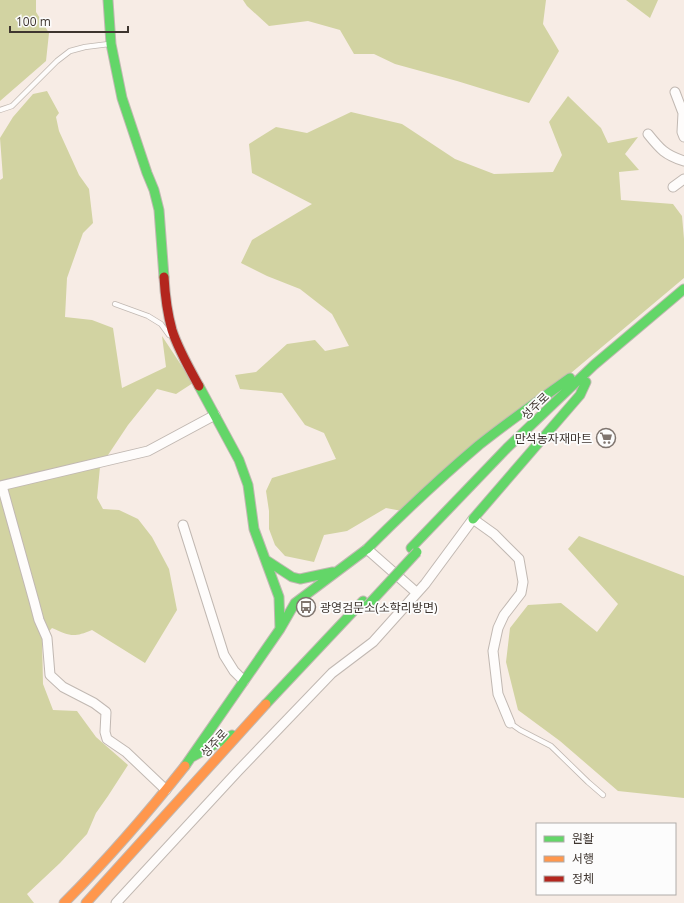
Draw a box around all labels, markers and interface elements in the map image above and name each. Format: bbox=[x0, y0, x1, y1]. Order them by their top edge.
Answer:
scale bar bbox=[10, 8, 128, 34]
text: 100 m bbox=[16, 13, 51, 30]
street label: 성주로 bbox=[517, 388, 553, 424]
supermarket icon: 만석농자재마트 bbox=[595, 427, 617, 449]
place label: 만석농자재마트 bbox=[515, 430, 592, 447]
bus stop icon: 광영검문소(소학리방면) bbox=[295, 596, 317, 618]
place label: 광영검문소(소학리방면) bbox=[320, 599, 438, 616]
street label: 성주로 bbox=[197, 725, 231, 761]
legend bbox=[536, 823, 676, 895]
text: 원활 bbox=[572, 830, 594, 847]
text: 서행 bbox=[572, 850, 594, 867]
text: 정체 bbox=[572, 870, 594, 887]

